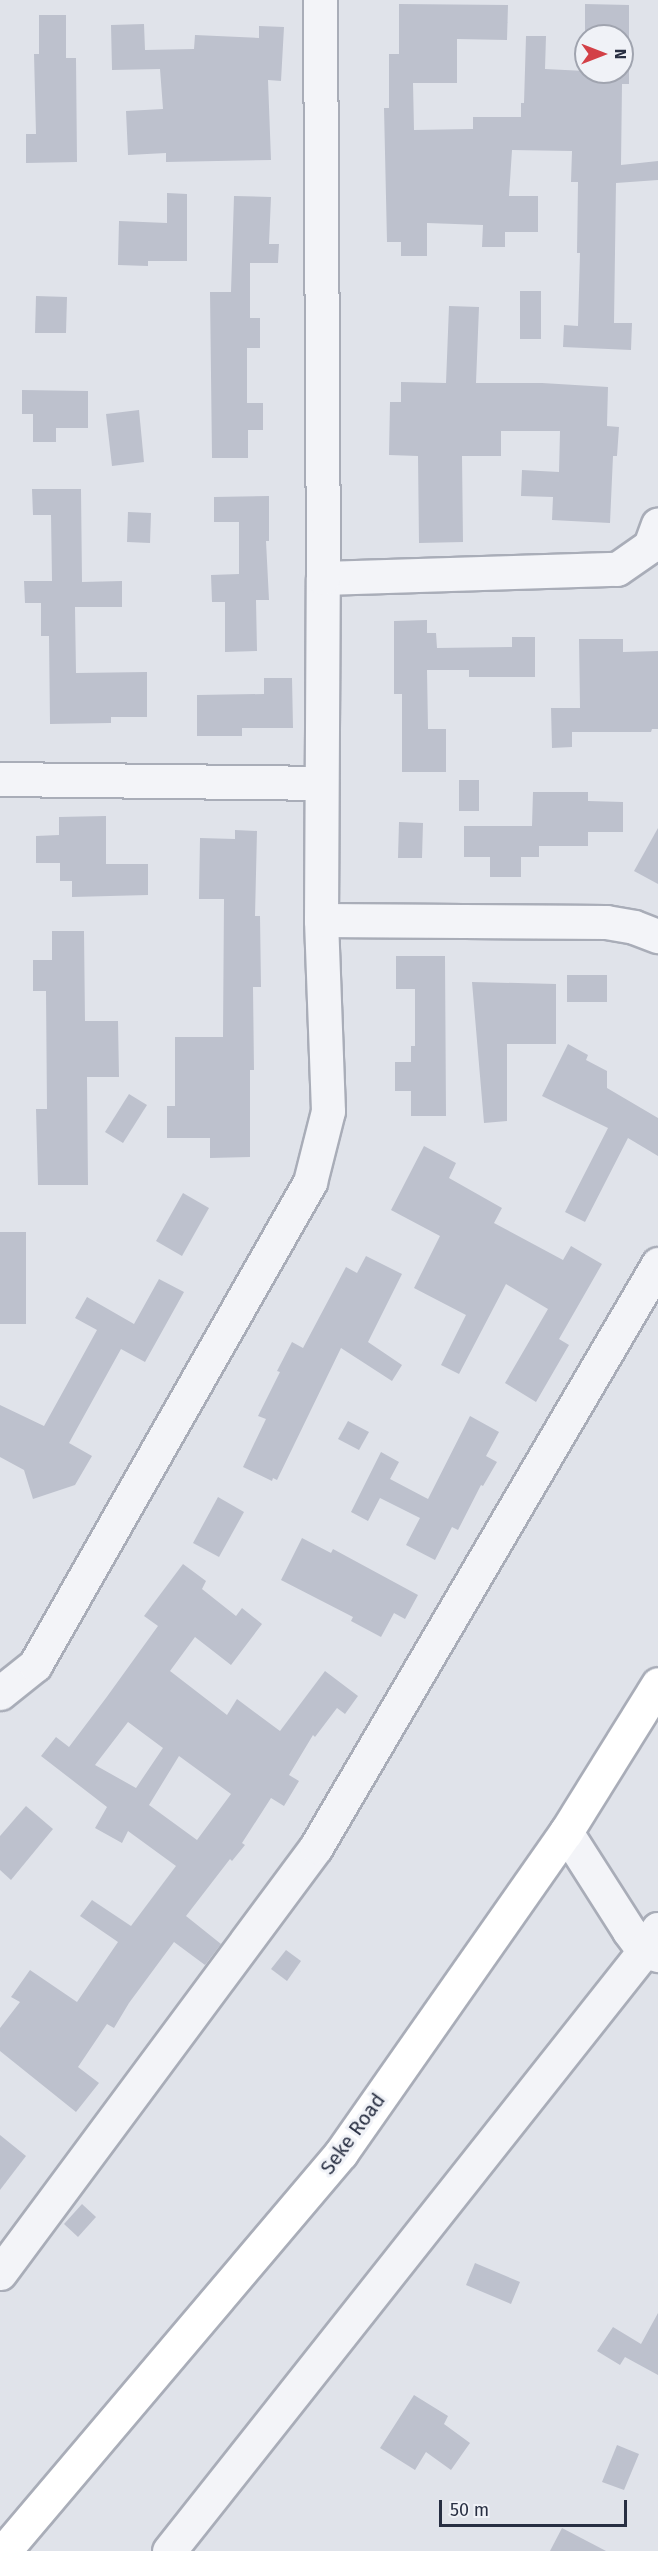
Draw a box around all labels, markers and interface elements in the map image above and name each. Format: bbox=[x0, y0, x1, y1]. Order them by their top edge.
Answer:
north arrow bbox=[574, 24, 634, 84]
text: N bbox=[611, 49, 630, 59]
street label: Seke Road bbox=[316, 2089, 390, 2179]
scale bar bbox=[442, 2488, 630, 2526]
text: 50 m bbox=[450, 2499, 489, 2521]

